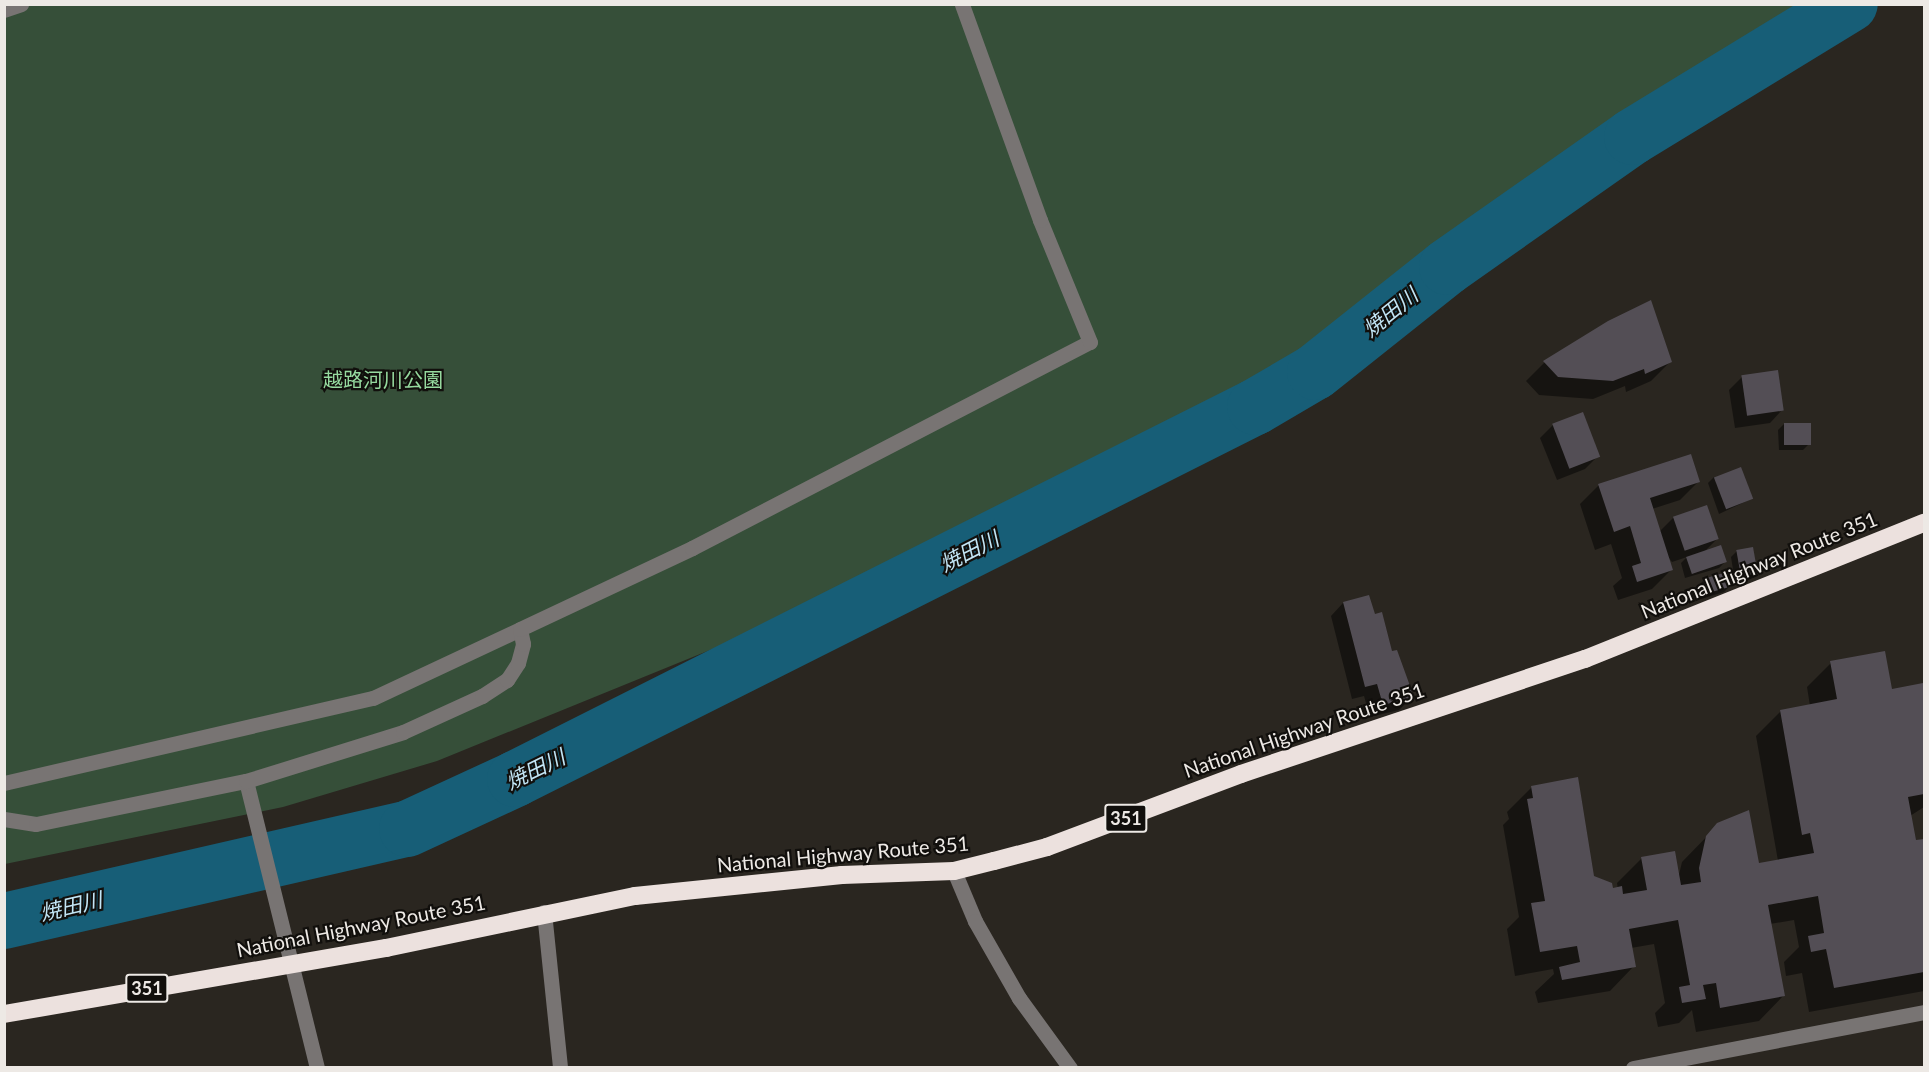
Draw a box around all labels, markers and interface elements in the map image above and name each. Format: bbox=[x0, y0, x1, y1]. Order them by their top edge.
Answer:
water label: 焼田川 bbox=[1358, 282, 1422, 342]
park label: 越路河川公園 bbox=[323, 367, 443, 391]
street label: National Highway Route 351 bbox=[1637, 506, 1881, 624]
water label: 焼田川 bbox=[935, 525, 1003, 577]
street label: National Highway Route 351 bbox=[1180, 677, 1428, 783]
water label: 焼田川 bbox=[501, 744, 569, 794]
road number: 351 bbox=[1104, 803, 1148, 833]
street label: National Highway Route 351 bbox=[716, 831, 970, 877]
water label: 焼田川 bbox=[37, 887, 105, 925]
street label: National Highway Route 351 bbox=[234, 890, 488, 962]
road number: 351 bbox=[124, 973, 170, 1003]

